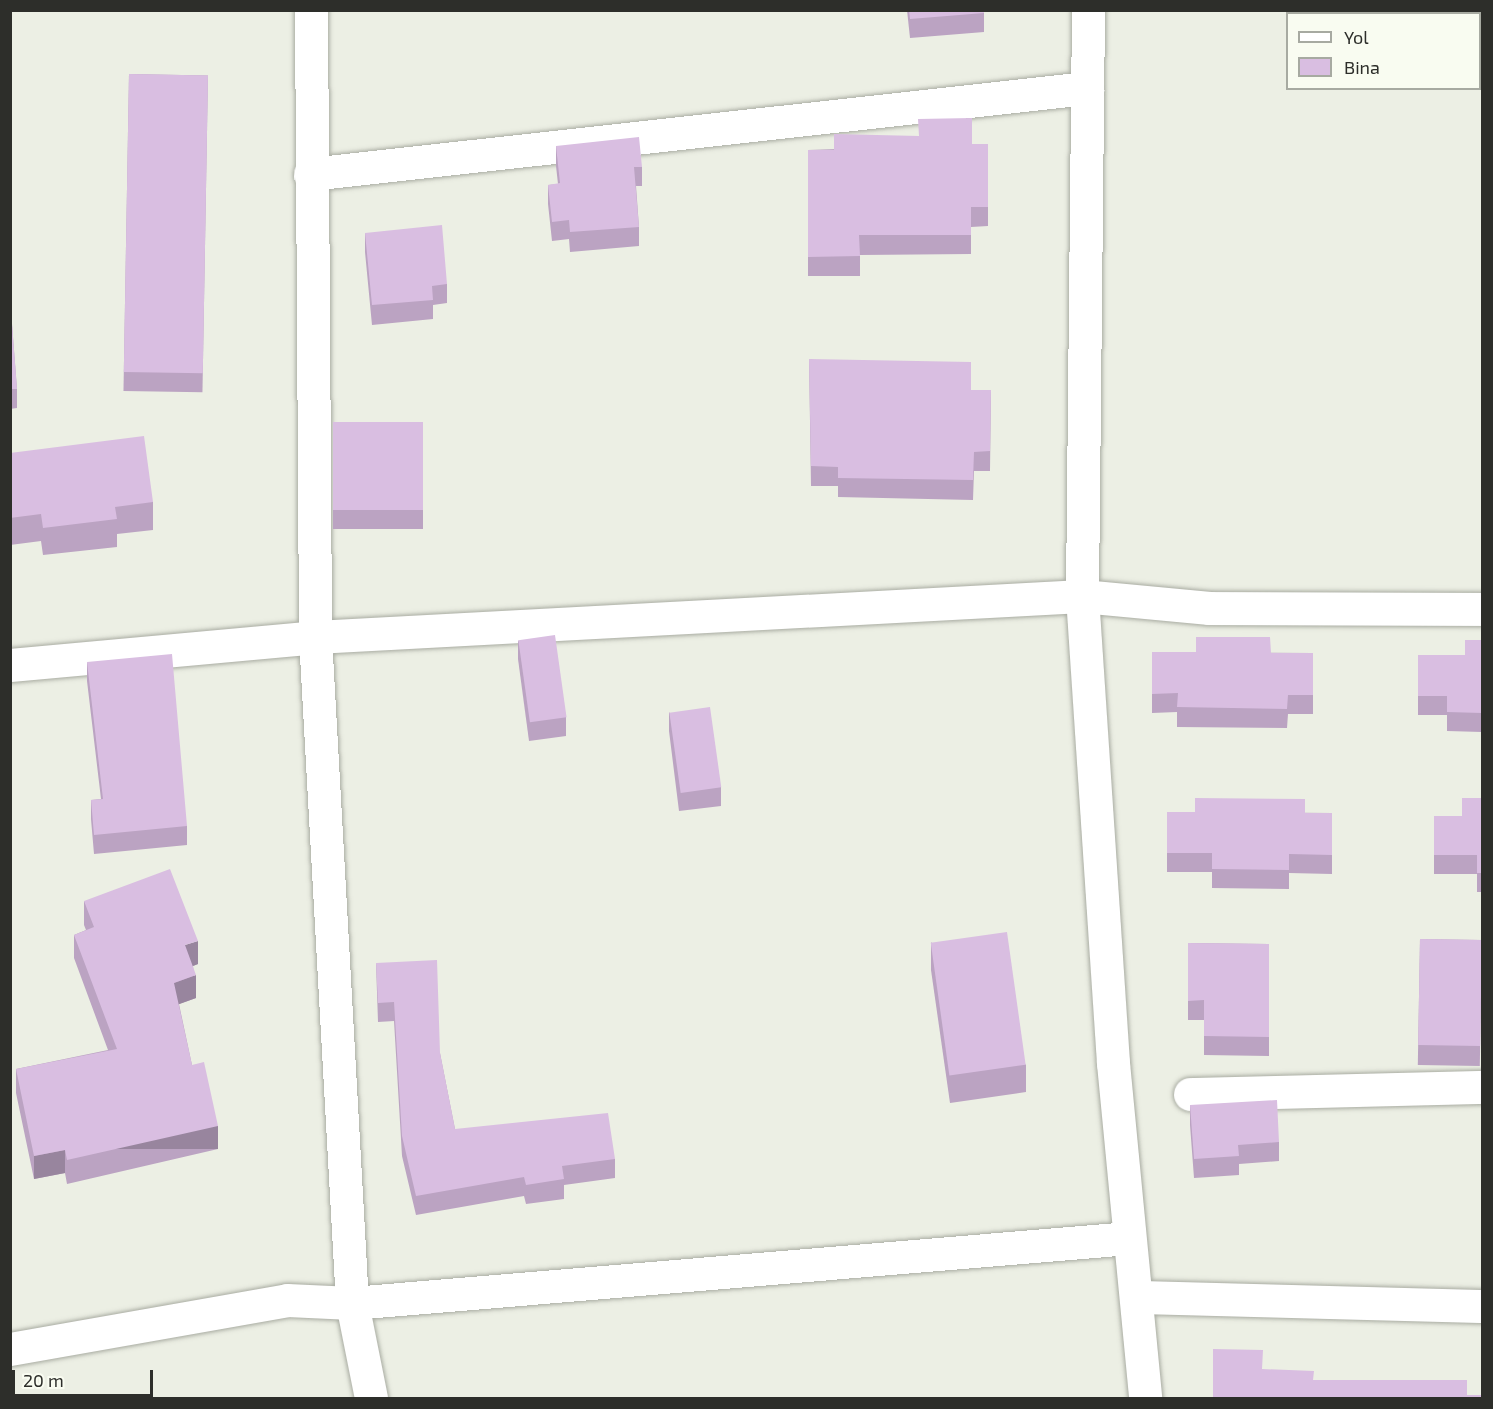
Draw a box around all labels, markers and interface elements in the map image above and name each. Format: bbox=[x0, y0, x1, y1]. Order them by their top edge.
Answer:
legend bbox=[1286, 12, 1481, 90]
text: Yol bbox=[1344, 26, 1369, 48]
text: Bina bbox=[1344, 56, 1380, 78]
scale bar bbox=[15, 1358, 156, 1396]
text: 20 m bbox=[23, 1369, 64, 1391]

